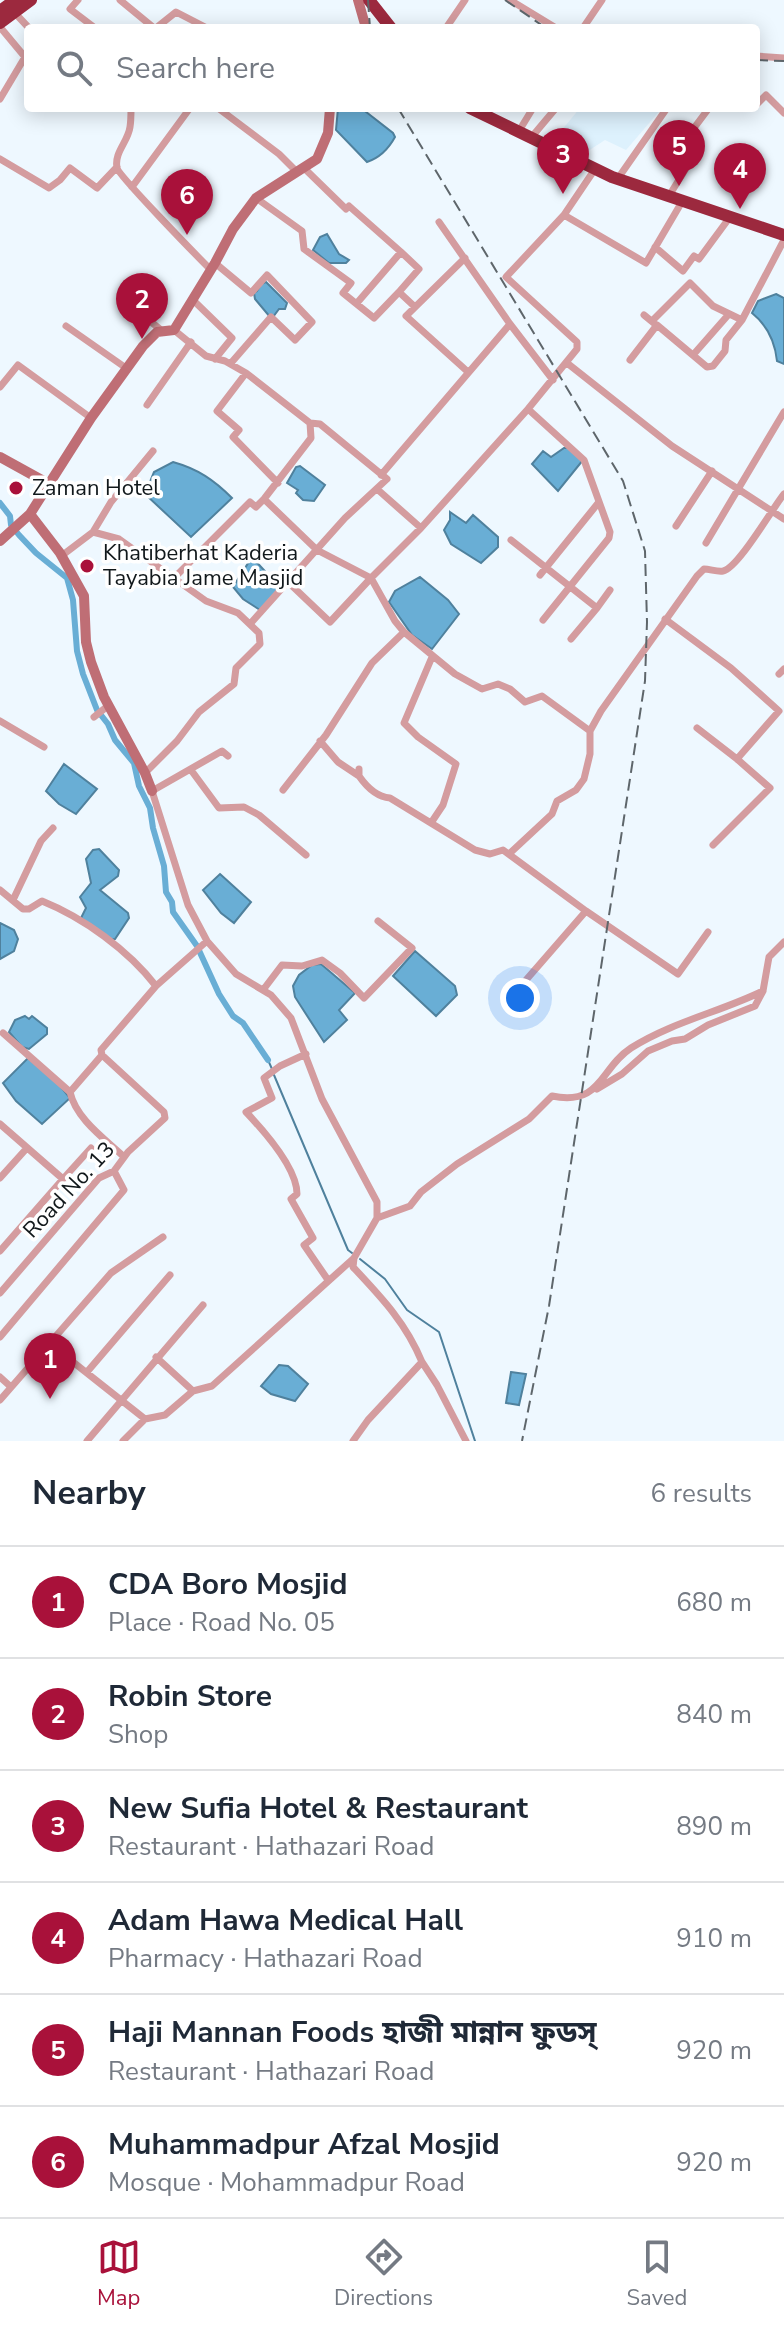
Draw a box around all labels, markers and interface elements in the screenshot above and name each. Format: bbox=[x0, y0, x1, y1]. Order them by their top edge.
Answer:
search box bbox=[24, 24, 760, 112]
icon: search bbox=[52, 46, 96, 90]
text: Search here bbox=[116, 48, 275, 89]
pin: 5 bbox=[653, 120, 705, 186]
pin: 3 bbox=[537, 128, 589, 194]
pin: 4 bbox=[714, 143, 766, 209]
pin: 6 bbox=[161, 169, 213, 235]
pin: 2 bbox=[116, 273, 168, 339]
place label: Zaman Hotel bbox=[32, 473, 160, 503]
marker: Zaman Hotel bbox=[7, 479, 25, 497]
place label: Khatiberhat Kaderia Tayabia Jame Masjid bbox=[103, 538, 303, 593]
marker: Khatiberhat Kaderia Tayabia Jame Masjid bbox=[78, 557, 96, 575]
your location bbox=[500, 978, 540, 1018]
street label: Road No. 13 bbox=[16, 1135, 122, 1245]
pin: 1 bbox=[24, 1333, 76, 1399]
text: Nearby bbox=[32, 1470, 146, 1516]
text: 6 results bbox=[651, 1476, 752, 1511]
text: CDA Boro Mosjid bbox=[108, 1564, 347, 1605]
text: 1 bbox=[50, 1585, 66, 1620]
text: 680 m bbox=[676, 1585, 752, 1620]
text: Place · Road No. 05 bbox=[108, 1605, 335, 1640]
text: Robin Store bbox=[108, 1676, 272, 1717]
text: 2 bbox=[50, 1697, 66, 1732]
text: 840 m bbox=[676, 1697, 752, 1732]
text: Shop bbox=[108, 1717, 168, 1752]
text: New Sufia Hotel & Restaurant bbox=[108, 1788, 528, 1829]
text: 3 bbox=[50, 1809, 66, 1844]
text: 890 m bbox=[676, 1809, 752, 1844]
text: Restaurant · Hathazari Road bbox=[108, 1829, 434, 1864]
text: Adam Hawa Medical Hall bbox=[108, 1900, 463, 1941]
text: 4 bbox=[50, 1921, 66, 1956]
text: 910 m bbox=[676, 1921, 752, 1956]
text: Pharmacy · Hathazari Road bbox=[108, 1941, 423, 1976]
text: Haji Mannan Foods হাজী মান্নান ফুডস্ bbox=[108, 2012, 597, 2053]
text: 5 bbox=[50, 2033, 66, 2068]
text: 920 m bbox=[676, 2033, 752, 2068]
text: Restaurant · Hathazari Road bbox=[108, 2054, 434, 2089]
text: Muhammadpur Afzal Mosjid bbox=[108, 2124, 500, 2165]
text: 6 bbox=[50, 2145, 66, 2180]
text: 920 m bbox=[676, 2145, 752, 2180]
text: Mosque · Mohammadpur Road bbox=[108, 2165, 465, 2200]
tab: Map bbox=[97, 2235, 141, 2313]
tab: Directions bbox=[334, 2235, 433, 2313]
tab: Saved bbox=[627, 2235, 687, 2313]

